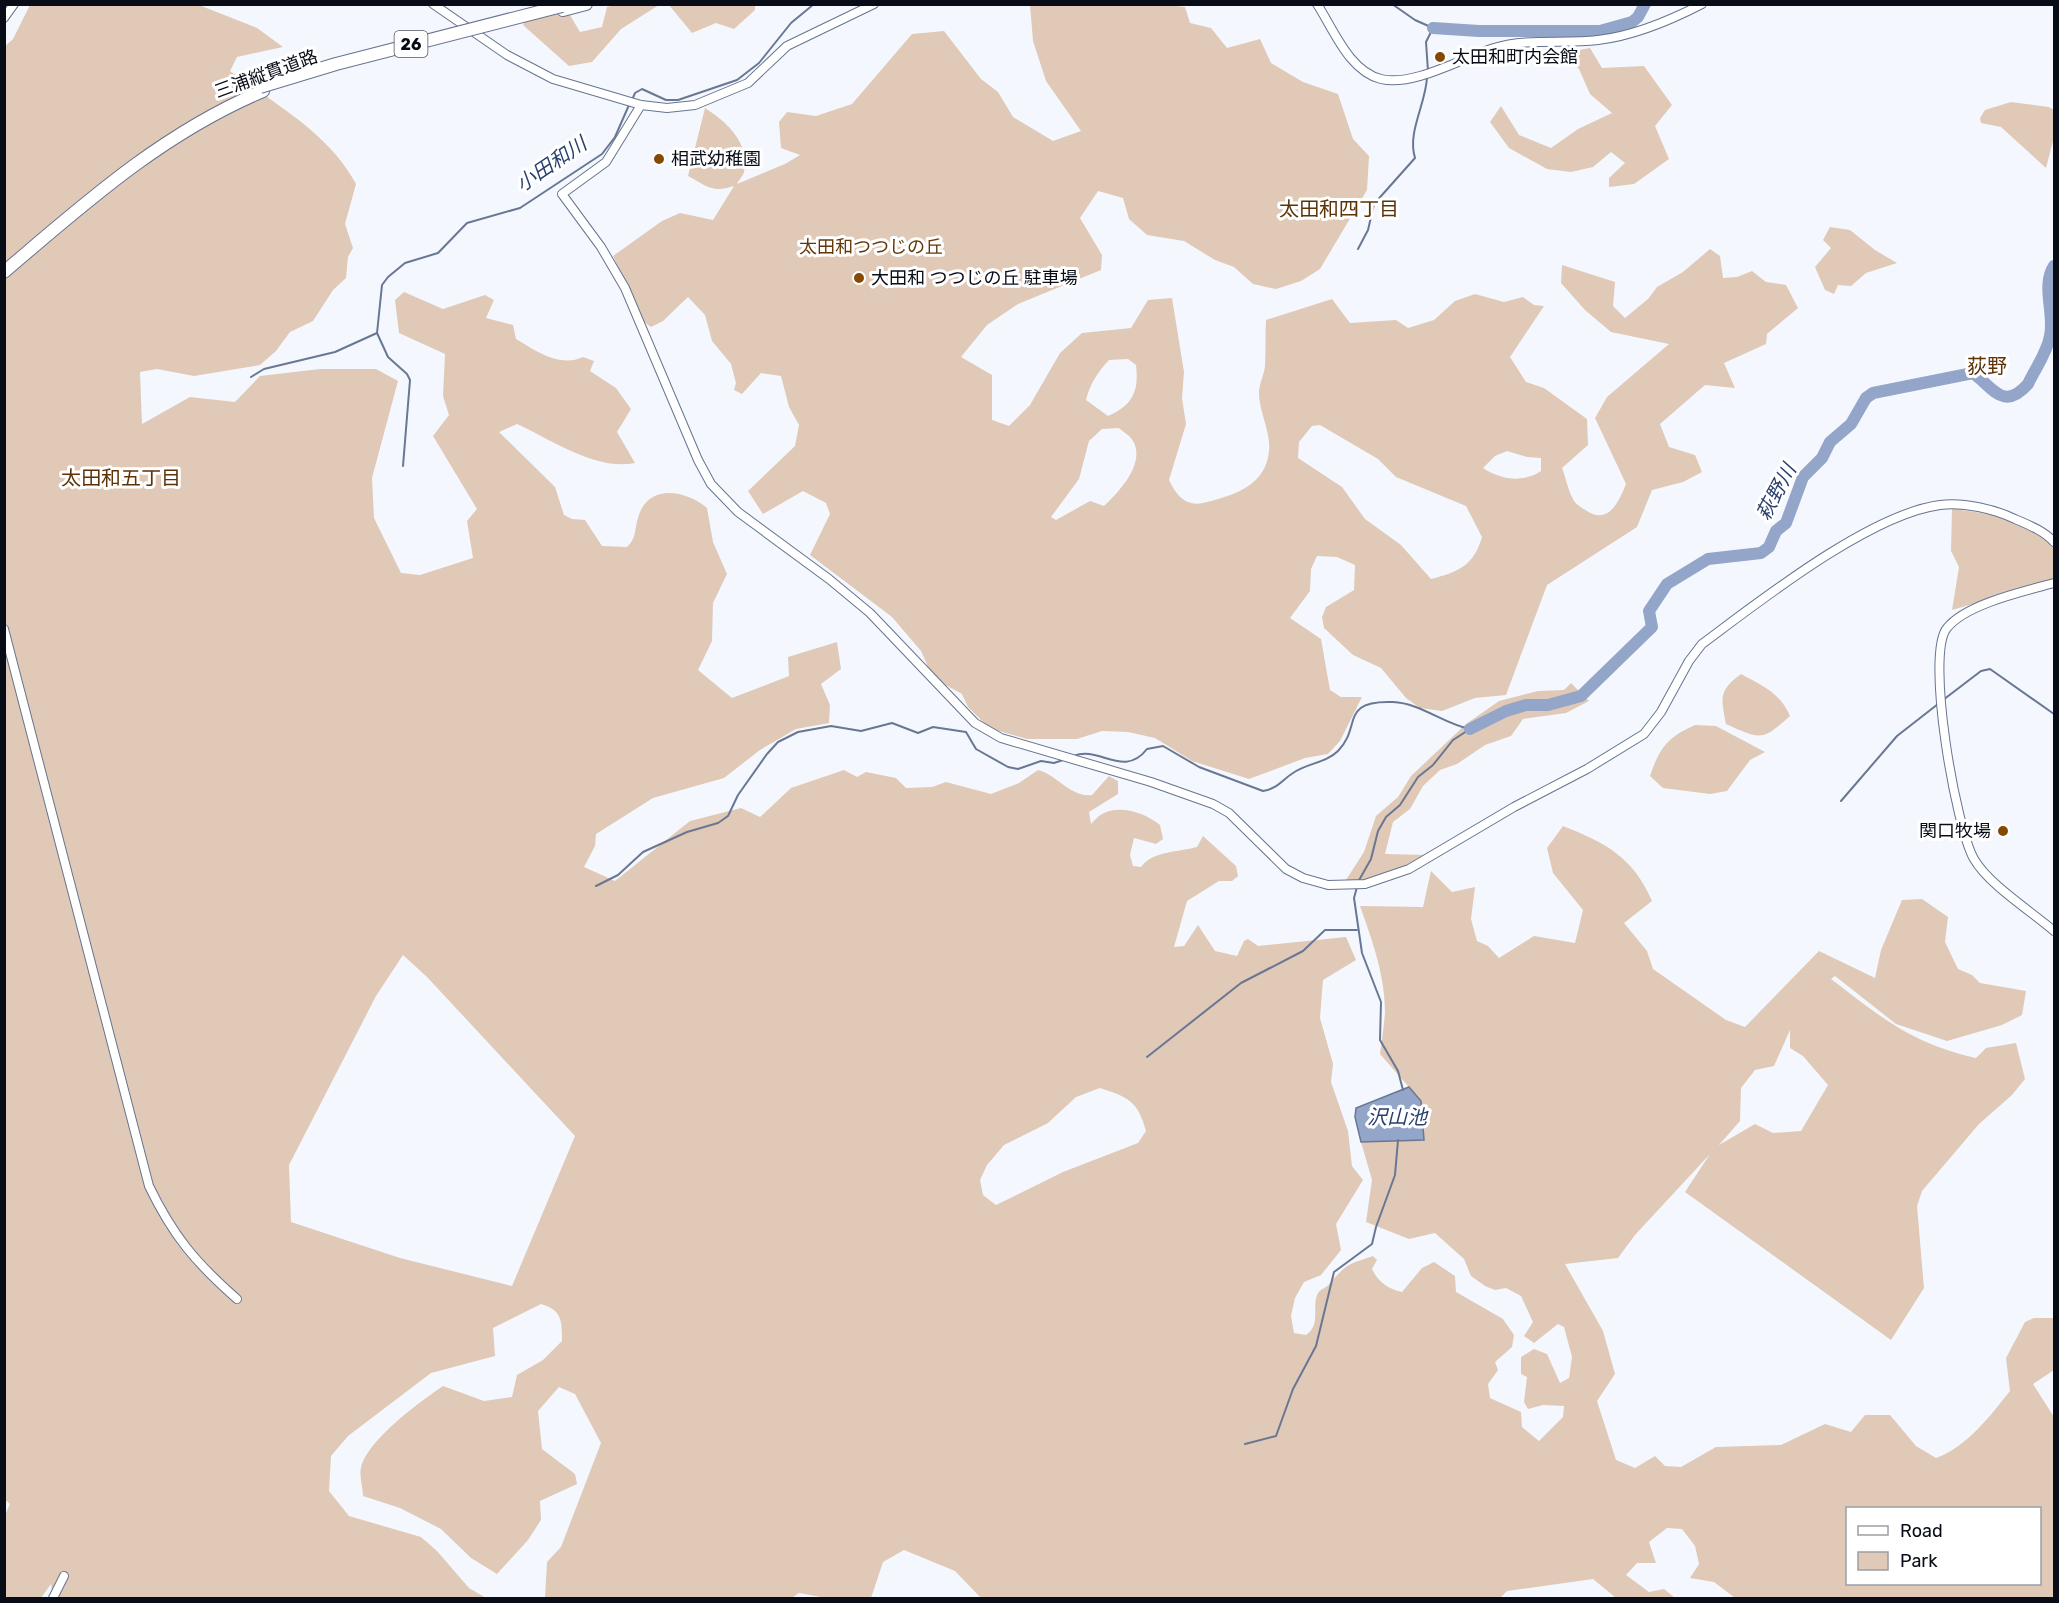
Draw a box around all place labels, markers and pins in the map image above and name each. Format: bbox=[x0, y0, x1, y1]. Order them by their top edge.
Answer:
place label: 太田和町内会館 bbox=[1452, 46, 1578, 68]
marker: 太田和町内会館 bbox=[1433, 50, 1447, 64]
place label: 相武幼稚園 bbox=[671, 148, 761, 170]
marker: 相武幼稚園 bbox=[652, 152, 666, 166]
place label: 大田和 つつじの丘 駐車場 bbox=[871, 267, 1078, 289]
marker: 大田和 つつじの丘 駐車場 bbox=[852, 271, 866, 285]
place label: 関口牧場 bbox=[1919, 820, 1991, 842]
marker: 関口牧場 bbox=[1996, 824, 2010, 838]

